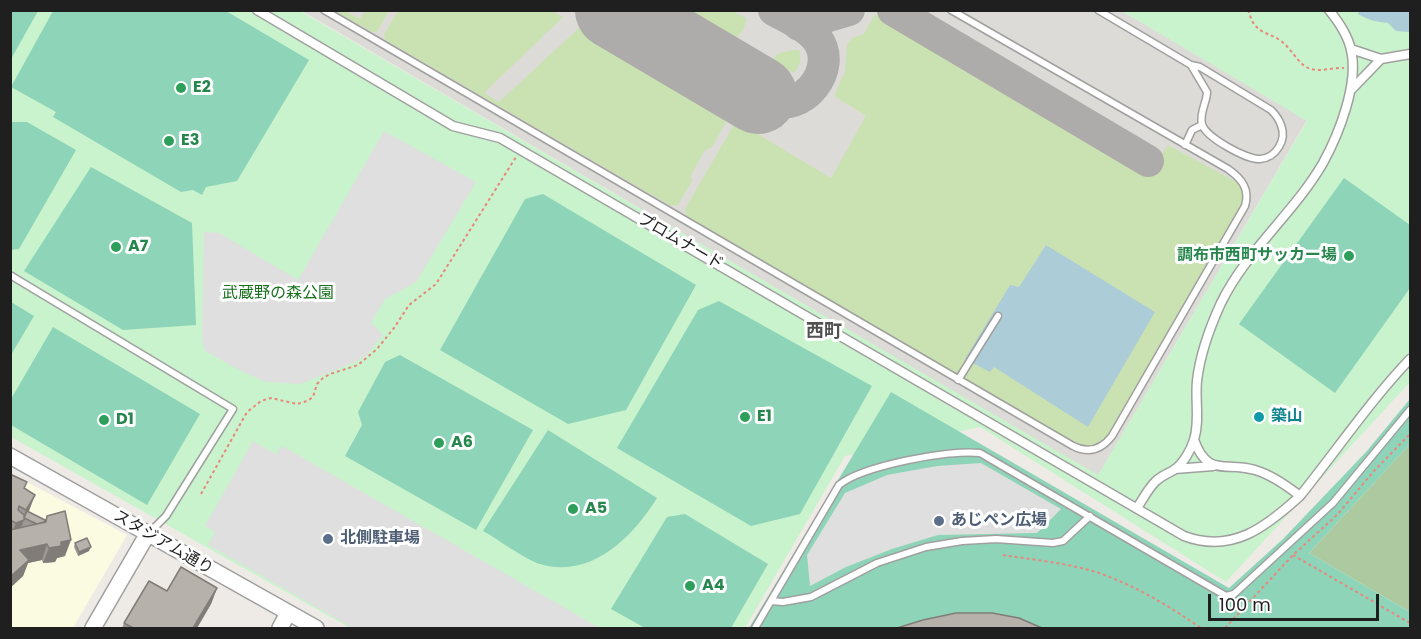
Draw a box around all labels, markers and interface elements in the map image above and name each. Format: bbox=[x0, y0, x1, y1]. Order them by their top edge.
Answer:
place label: E2 bbox=[193, 78, 211, 98]
marker: E2 bbox=[174, 81, 188, 95]
place label: E3 bbox=[181, 131, 199, 151]
marker: E3 bbox=[162, 134, 176, 148]
street label: プロムナード bbox=[634, 210, 726, 274]
place label: A7 bbox=[128, 237, 148, 257]
marker: A7 bbox=[109, 240, 123, 254]
place label: 調布市西町サッカー場 bbox=[1177, 246, 1337, 266]
marker: 調布市西町サッカー場 bbox=[1342, 249, 1356, 263]
park label: 武蔵野の森公園 bbox=[222, 284, 334, 304]
district label: 西町 bbox=[806, 321, 842, 343]
place label: E1 bbox=[757, 407, 772, 427]
place label: 築山 bbox=[1271, 407, 1303, 427]
place label: D1 bbox=[116, 410, 134, 430]
marker: E1 bbox=[738, 410, 752, 424]
marker: 築山 bbox=[1252, 410, 1266, 424]
marker: D1 bbox=[97, 413, 111, 427]
place label: A6 bbox=[451, 433, 473, 453]
marker: A6 bbox=[432, 436, 446, 450]
place label: A5 bbox=[585, 499, 607, 519]
marker: A5 bbox=[566, 502, 580, 516]
street label: スタジアム通り bbox=[110, 507, 216, 579]
place label: あじペン広場 bbox=[951, 511, 1047, 531]
marker: あじペン広場 bbox=[932, 514, 946, 528]
place label: 北側駐車場 bbox=[340, 529, 420, 549]
marker: 北側駐車場 bbox=[321, 532, 335, 546]
place label: A4 bbox=[702, 576, 725, 596]
marker: A4 bbox=[683, 579, 697, 593]
scale bar bbox=[1211, 582, 1382, 620]
text: 100 m bbox=[1219, 592, 1271, 617]

